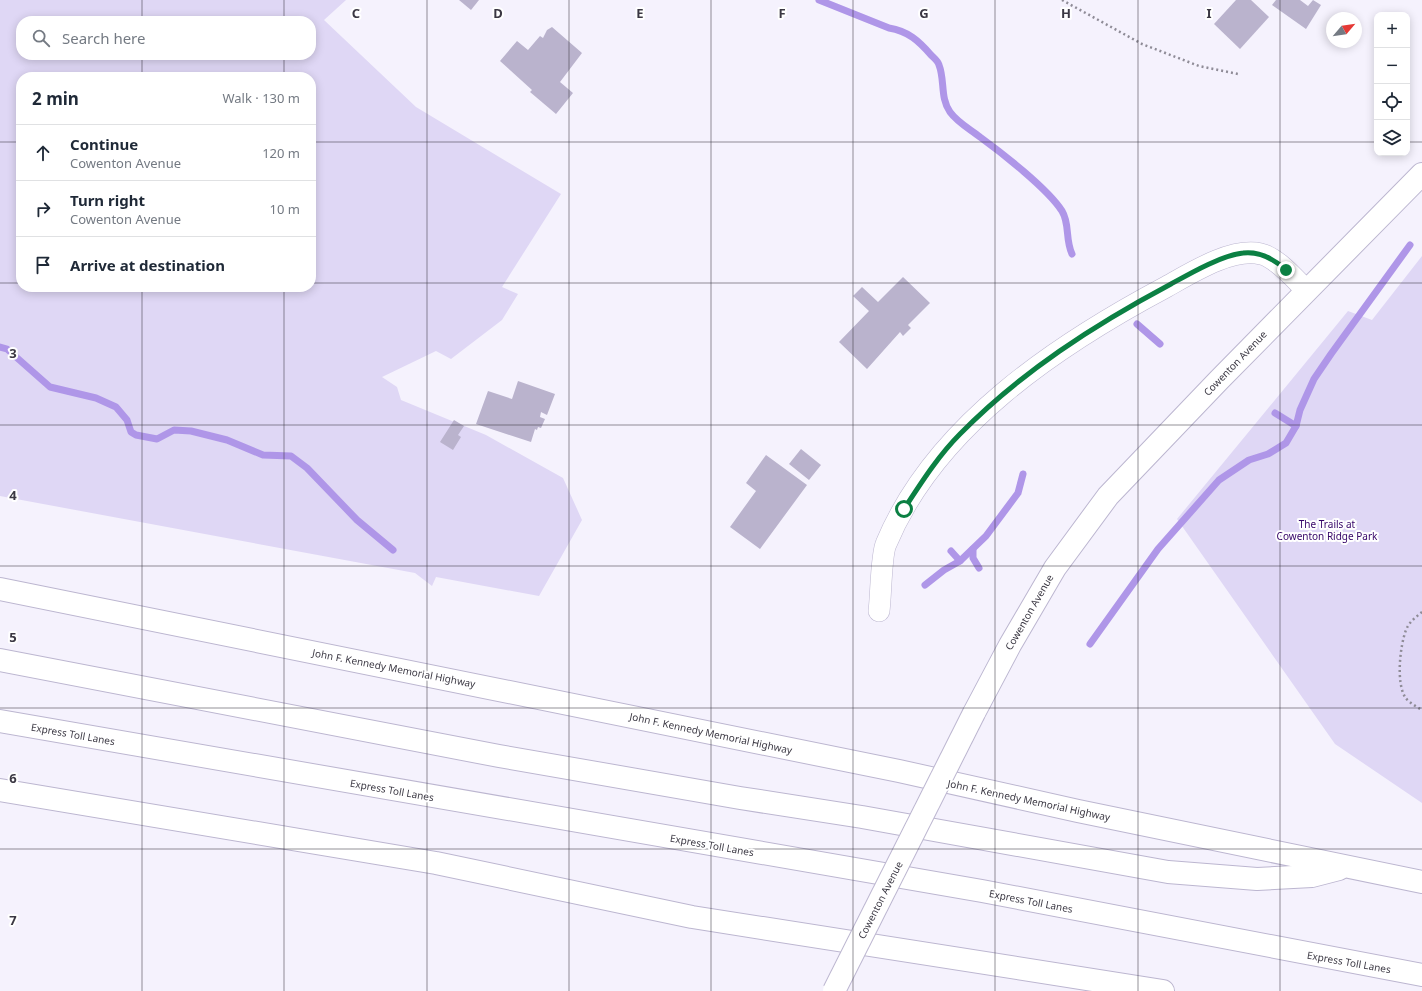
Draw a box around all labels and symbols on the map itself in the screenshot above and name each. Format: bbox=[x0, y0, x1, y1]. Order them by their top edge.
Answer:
text: C bbox=[352, 4, 360, 22]
text: D bbox=[493, 4, 503, 22]
text: E bbox=[636, 4, 644, 22]
text: F bbox=[778, 4, 786, 22]
text: G bbox=[919, 4, 929, 22]
text: H bbox=[1061, 4, 1071, 22]
text: I bbox=[1206, 4, 1212, 22]
north arrow bbox=[1326, 12, 1362, 48]
route end bbox=[1277, 261, 1295, 279]
street label: Cowenton Avenue bbox=[1200, 327, 1270, 399]
text: 3 bbox=[9, 344, 17, 362]
text: 4 bbox=[9, 486, 17, 504]
route start bbox=[895, 500, 913, 518]
park label: The Trails at Cowenton Ridge Park bbox=[1277, 517, 1378, 543]
street label: Cowenton Avenue bbox=[1002, 571, 1057, 652]
text: 5 bbox=[9, 628, 17, 646]
street label: John F. Kennedy Memorial Highway bbox=[310, 645, 478, 691]
street label: John F. Kennedy Memorial Highway bbox=[627, 709, 794, 757]
street label: Express Toll Lanes bbox=[30, 720, 116, 748]
text: 6 bbox=[9, 769, 17, 787]
street label: Express Toll Lanes bbox=[349, 776, 435, 804]
street label: John F. Kennedy Memorial Highway bbox=[945, 776, 1112, 824]
street label: Express Toll Lanes bbox=[669, 831, 755, 859]
street label: Cowenton Avenue bbox=[854, 858, 906, 941]
street label: Express Toll Lanes bbox=[988, 886, 1074, 916]
text: 7 bbox=[9, 911, 17, 929]
street label: Express Toll Lanes bbox=[1306, 948, 1392, 976]

